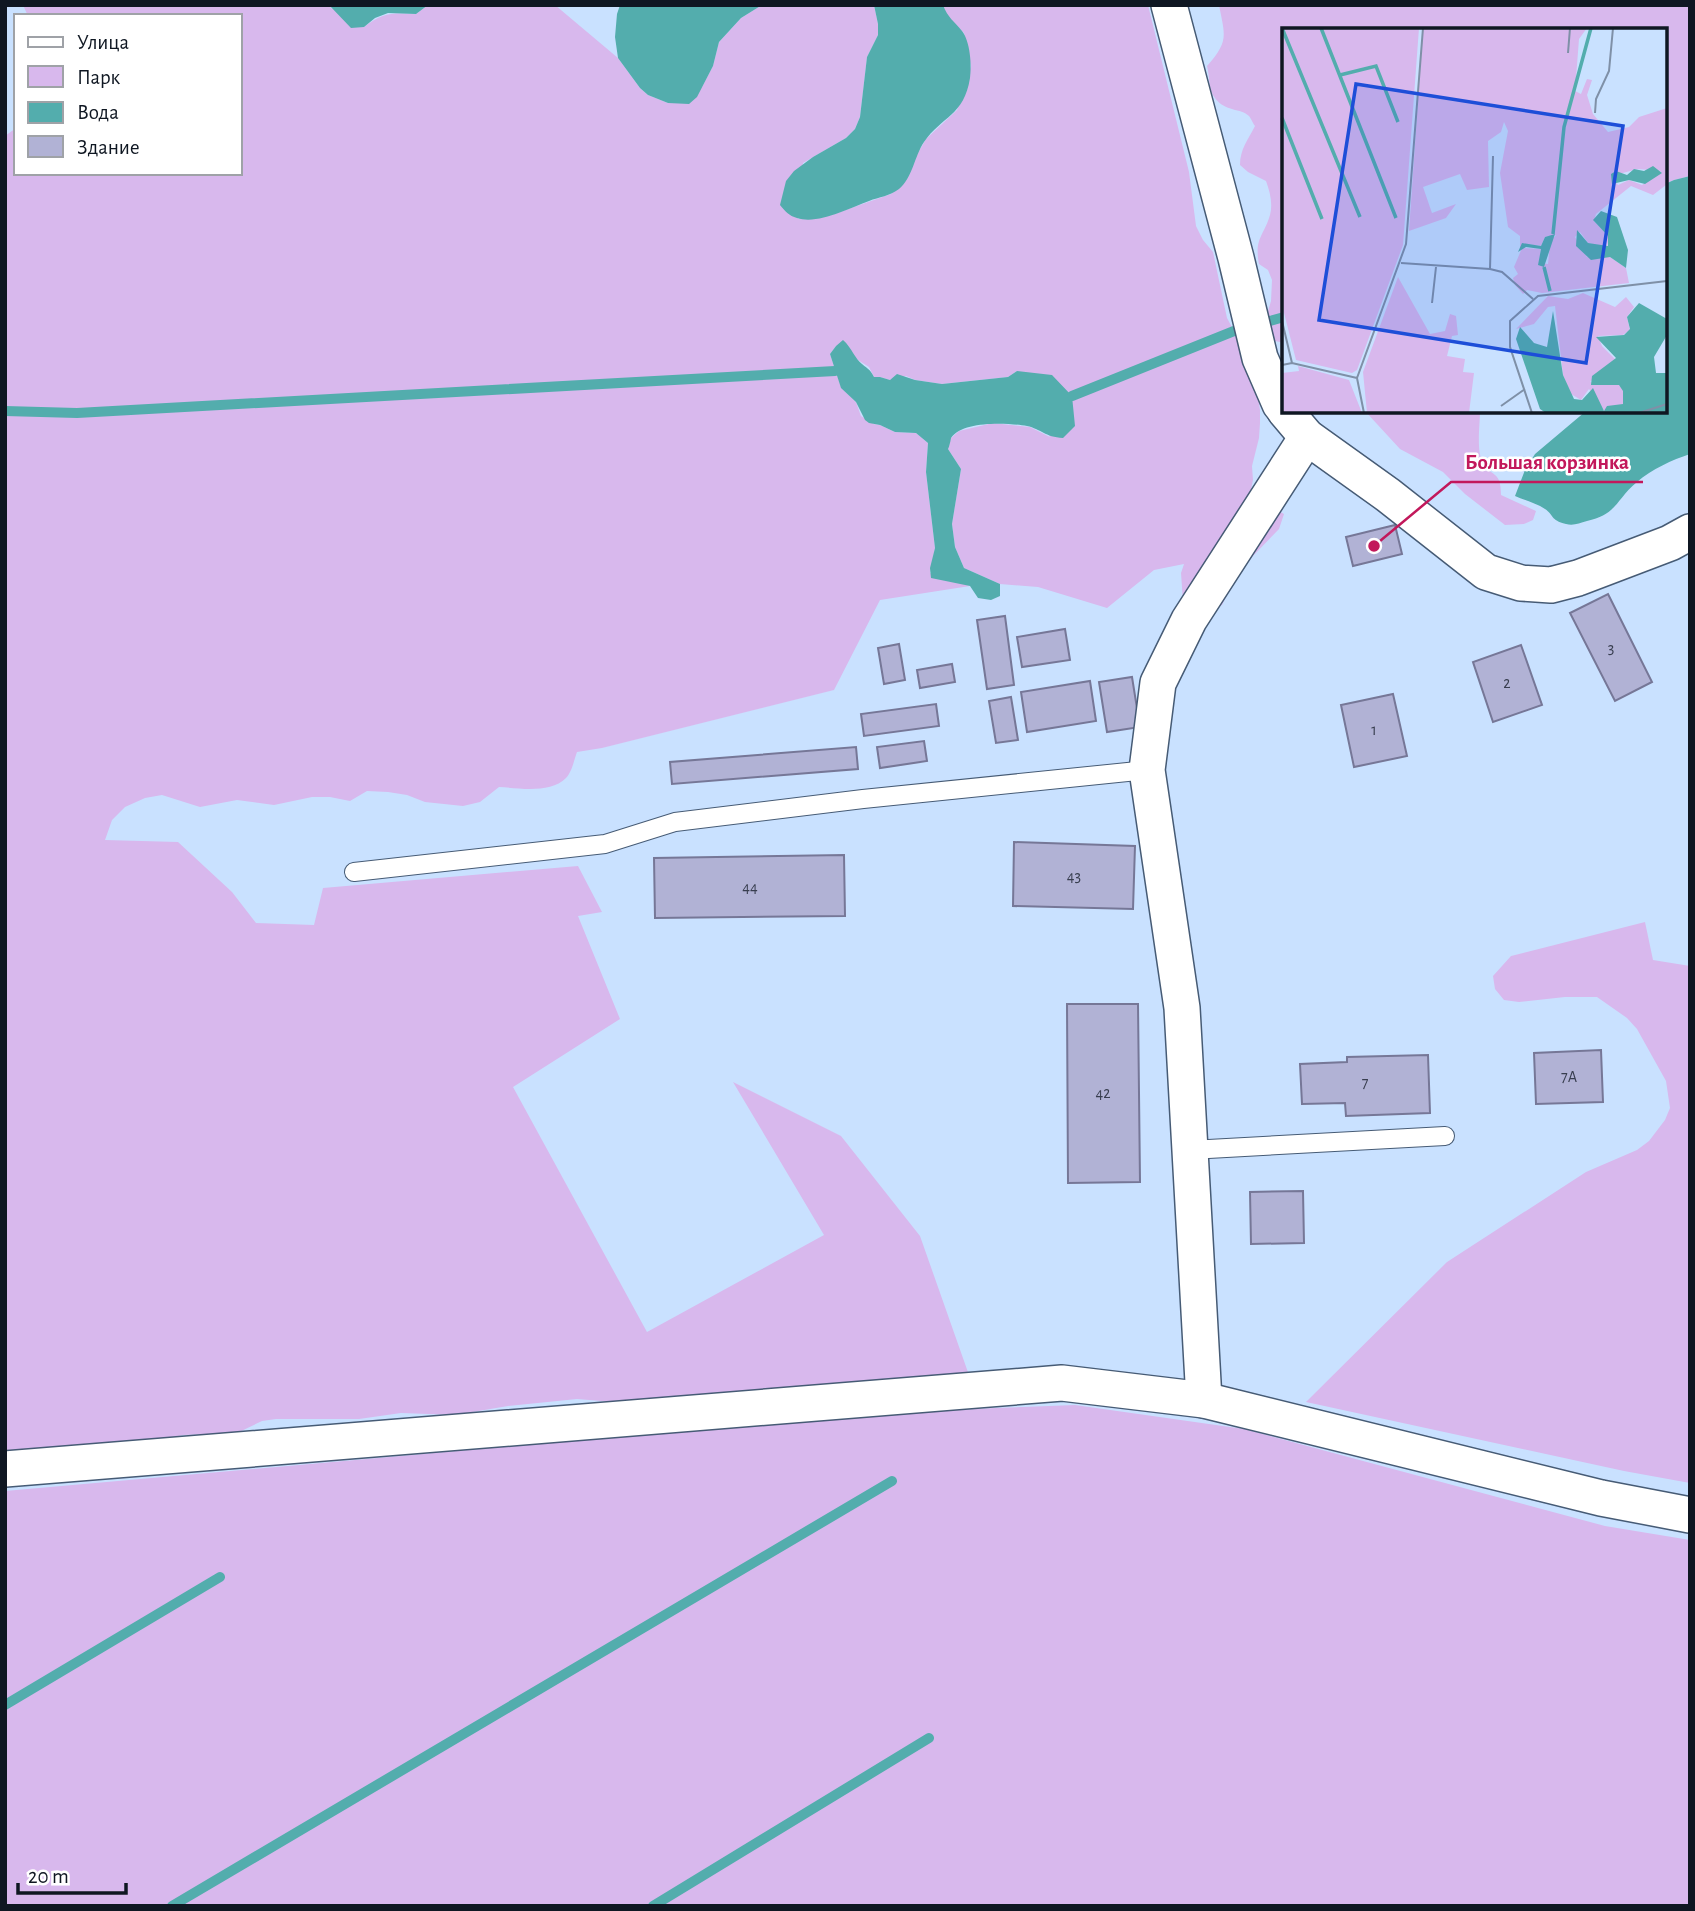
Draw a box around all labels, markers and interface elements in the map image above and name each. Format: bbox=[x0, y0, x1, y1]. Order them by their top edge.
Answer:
legend bbox=[14, 14, 242, 175]
inset map bbox=[1282, 28, 1667, 413]
text: Улица bbox=[77, 32, 130, 53]
text: Парк bbox=[77, 67, 121, 88]
text: Вода bbox=[77, 102, 119, 123]
text: Здание bbox=[77, 137, 140, 158]
callout: Большая корзинка bbox=[1451, 440, 1643, 482]
text: Большая корзинка bbox=[1465, 452, 1629, 473]
house number: 3 bbox=[1608, 640, 1614, 656]
house number: 2 bbox=[1503, 675, 1511, 691]
house number: 1 bbox=[1371, 722, 1377, 738]
house number: 43 bbox=[1067, 868, 1081, 884]
house number: 44 bbox=[742, 879, 758, 895]
house number: 7А bbox=[1561, 1069, 1578, 1085]
house number: 7 bbox=[1362, 1075, 1369, 1091]
house number: 42 bbox=[1096, 1085, 1110, 1101]
scale bar bbox=[18, 1852, 126, 1896]
text: 20 m bbox=[28, 1866, 69, 1887]

